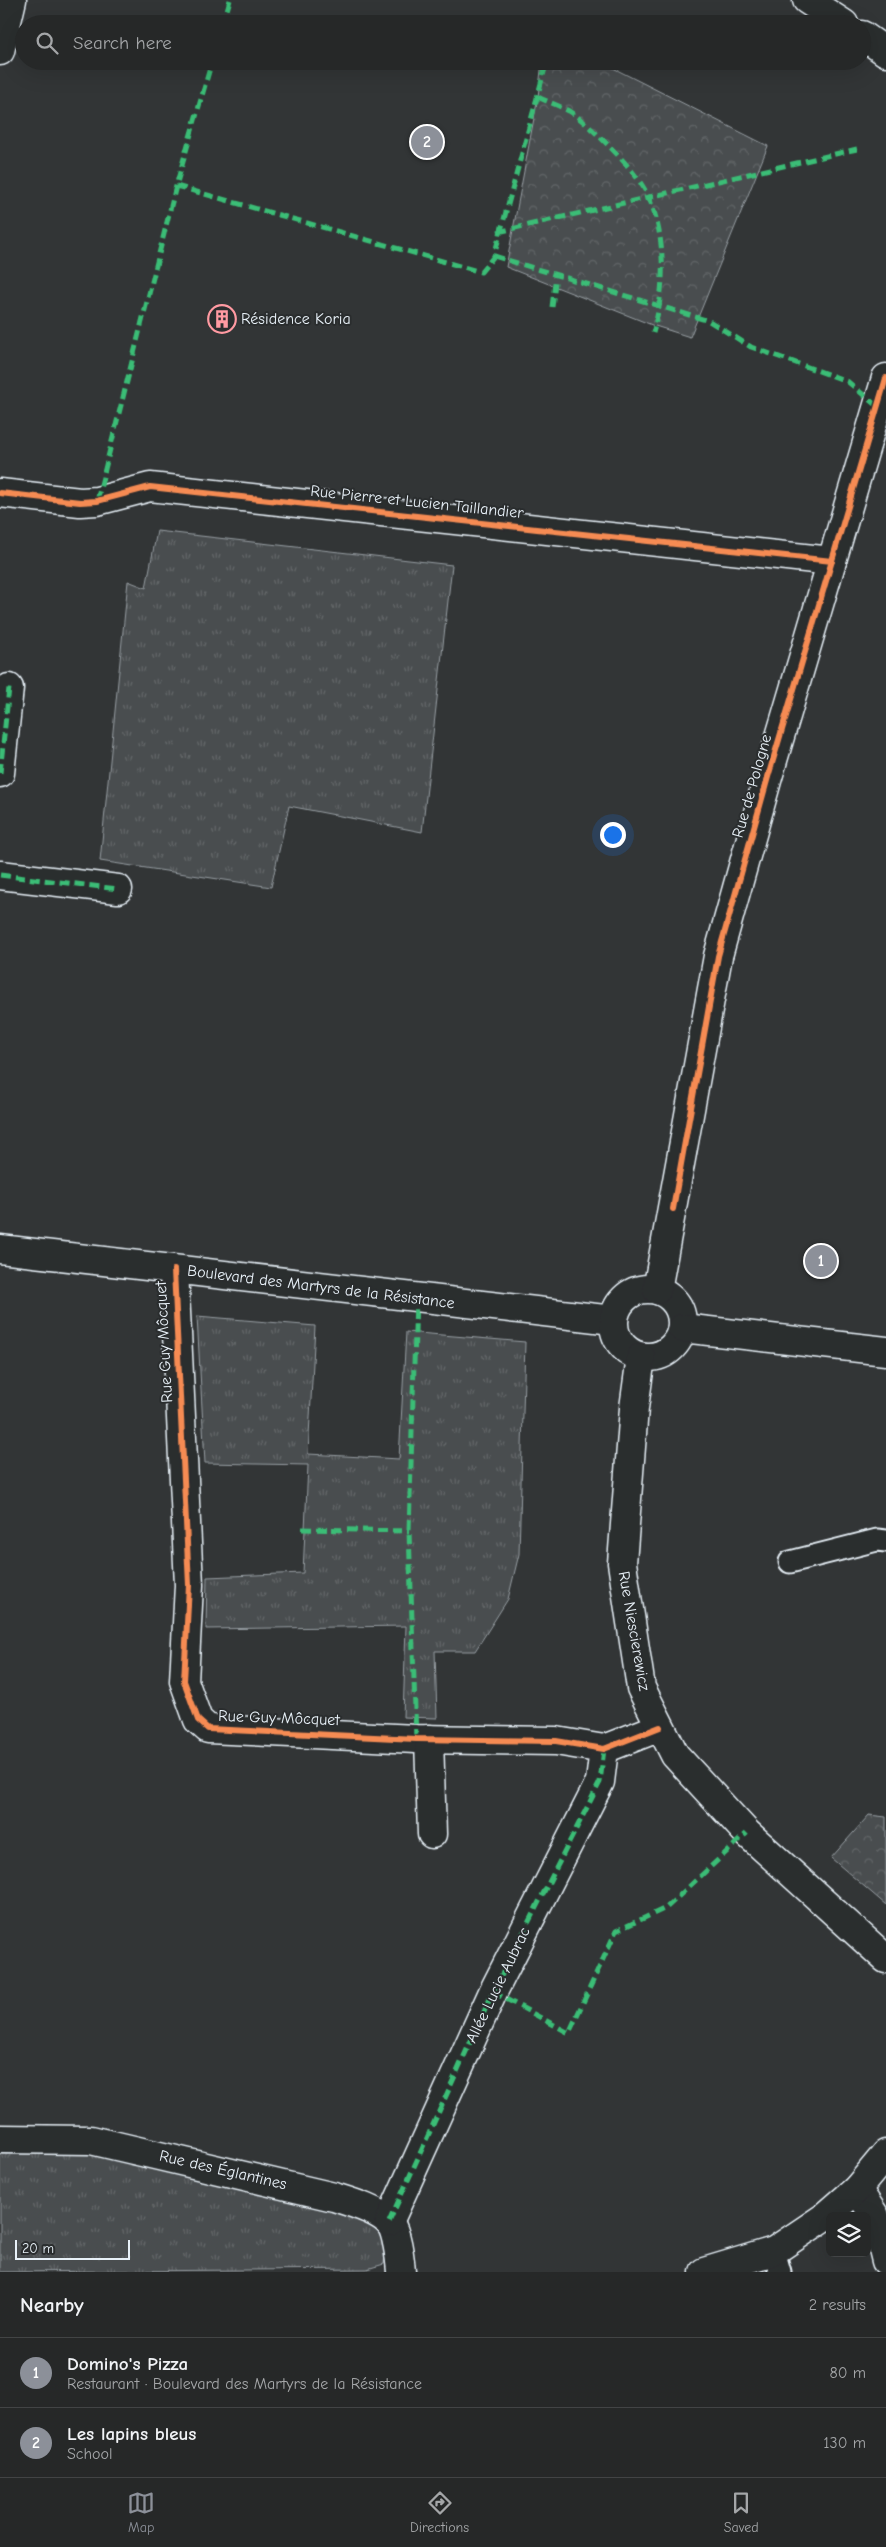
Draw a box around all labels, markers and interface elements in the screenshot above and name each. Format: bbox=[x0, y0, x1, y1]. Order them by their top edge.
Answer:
search box bbox=[15, 15, 871, 70]
icon: search bbox=[33, 29, 61, 57]
text: Search here bbox=[73, 32, 172, 54]
pin: 2 bbox=[411, 123, 443, 161]
building icon: Résidence Koria bbox=[207, 304, 237, 334]
place label: Résidence Koria bbox=[241, 310, 351, 328]
street label: Rue Pierre et Lucien Taillandier bbox=[310, 482, 525, 522]
street label: Rue de Pologne bbox=[729, 732, 775, 840]
your location bbox=[600, 822, 626, 848]
pin: 1 bbox=[805, 1242, 837, 1280]
street label: Boulevard des Martyrs de la Résistance bbox=[186, 1262, 456, 1312]
street label: Rue Guy Môcquet bbox=[152, 1280, 176, 1403]
street label: Rue Niescierewicz bbox=[615, 1570, 653, 1692]
street label: Rue Guy Môcquet bbox=[218, 1707, 341, 1729]
street label: Allée Lucie Aubrac bbox=[462, 1924, 534, 2046]
street label: Rue des Églantines bbox=[158, 2146, 289, 2193]
map controls bbox=[826, 2212, 871, 2257]
button: layers bbox=[826, 2212, 871, 2257]
scale bar bbox=[15, 2237, 130, 2260]
text: 20 m bbox=[22, 2240, 54, 2257]
text: Nearby bbox=[20, 2293, 84, 2317]
text: 2 results bbox=[809, 2296, 866, 2314]
text: Domino's Pizza bbox=[67, 2353, 188, 2375]
text: 1 bbox=[33, 2364, 39, 2382]
text: 80 m bbox=[829, 2364, 866, 2382]
text: Restaurant · Boulevard des Martyrs de la Résistance bbox=[67, 2375, 422, 2393]
text: Les lapins bleus bbox=[67, 2423, 196, 2445]
text: 2 bbox=[32, 2434, 40, 2452]
text: 130 m bbox=[823, 2434, 866, 2452]
text: School bbox=[67, 2445, 113, 2463]
tab: Map bbox=[127, 2489, 155, 2536]
tab: Directions bbox=[410, 2489, 469, 2536]
tab: Saved bbox=[724, 2489, 759, 2536]

